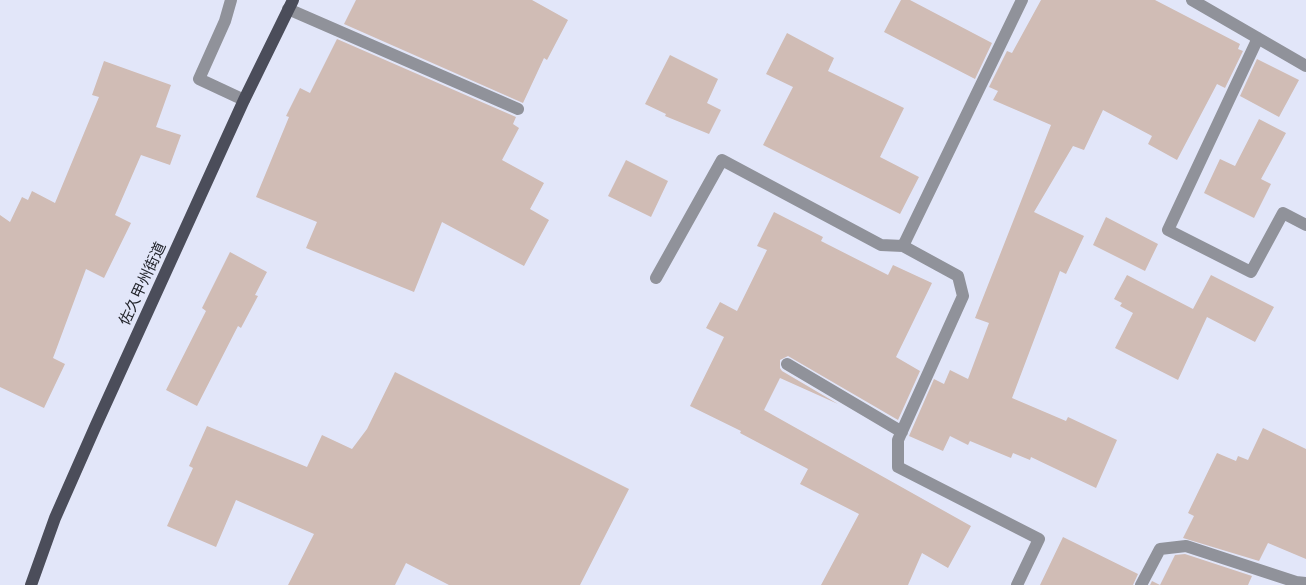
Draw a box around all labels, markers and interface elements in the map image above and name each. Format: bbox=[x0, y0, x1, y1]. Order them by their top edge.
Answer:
street label: 佐久甲州街道 bbox=[116, 239, 170, 329]

